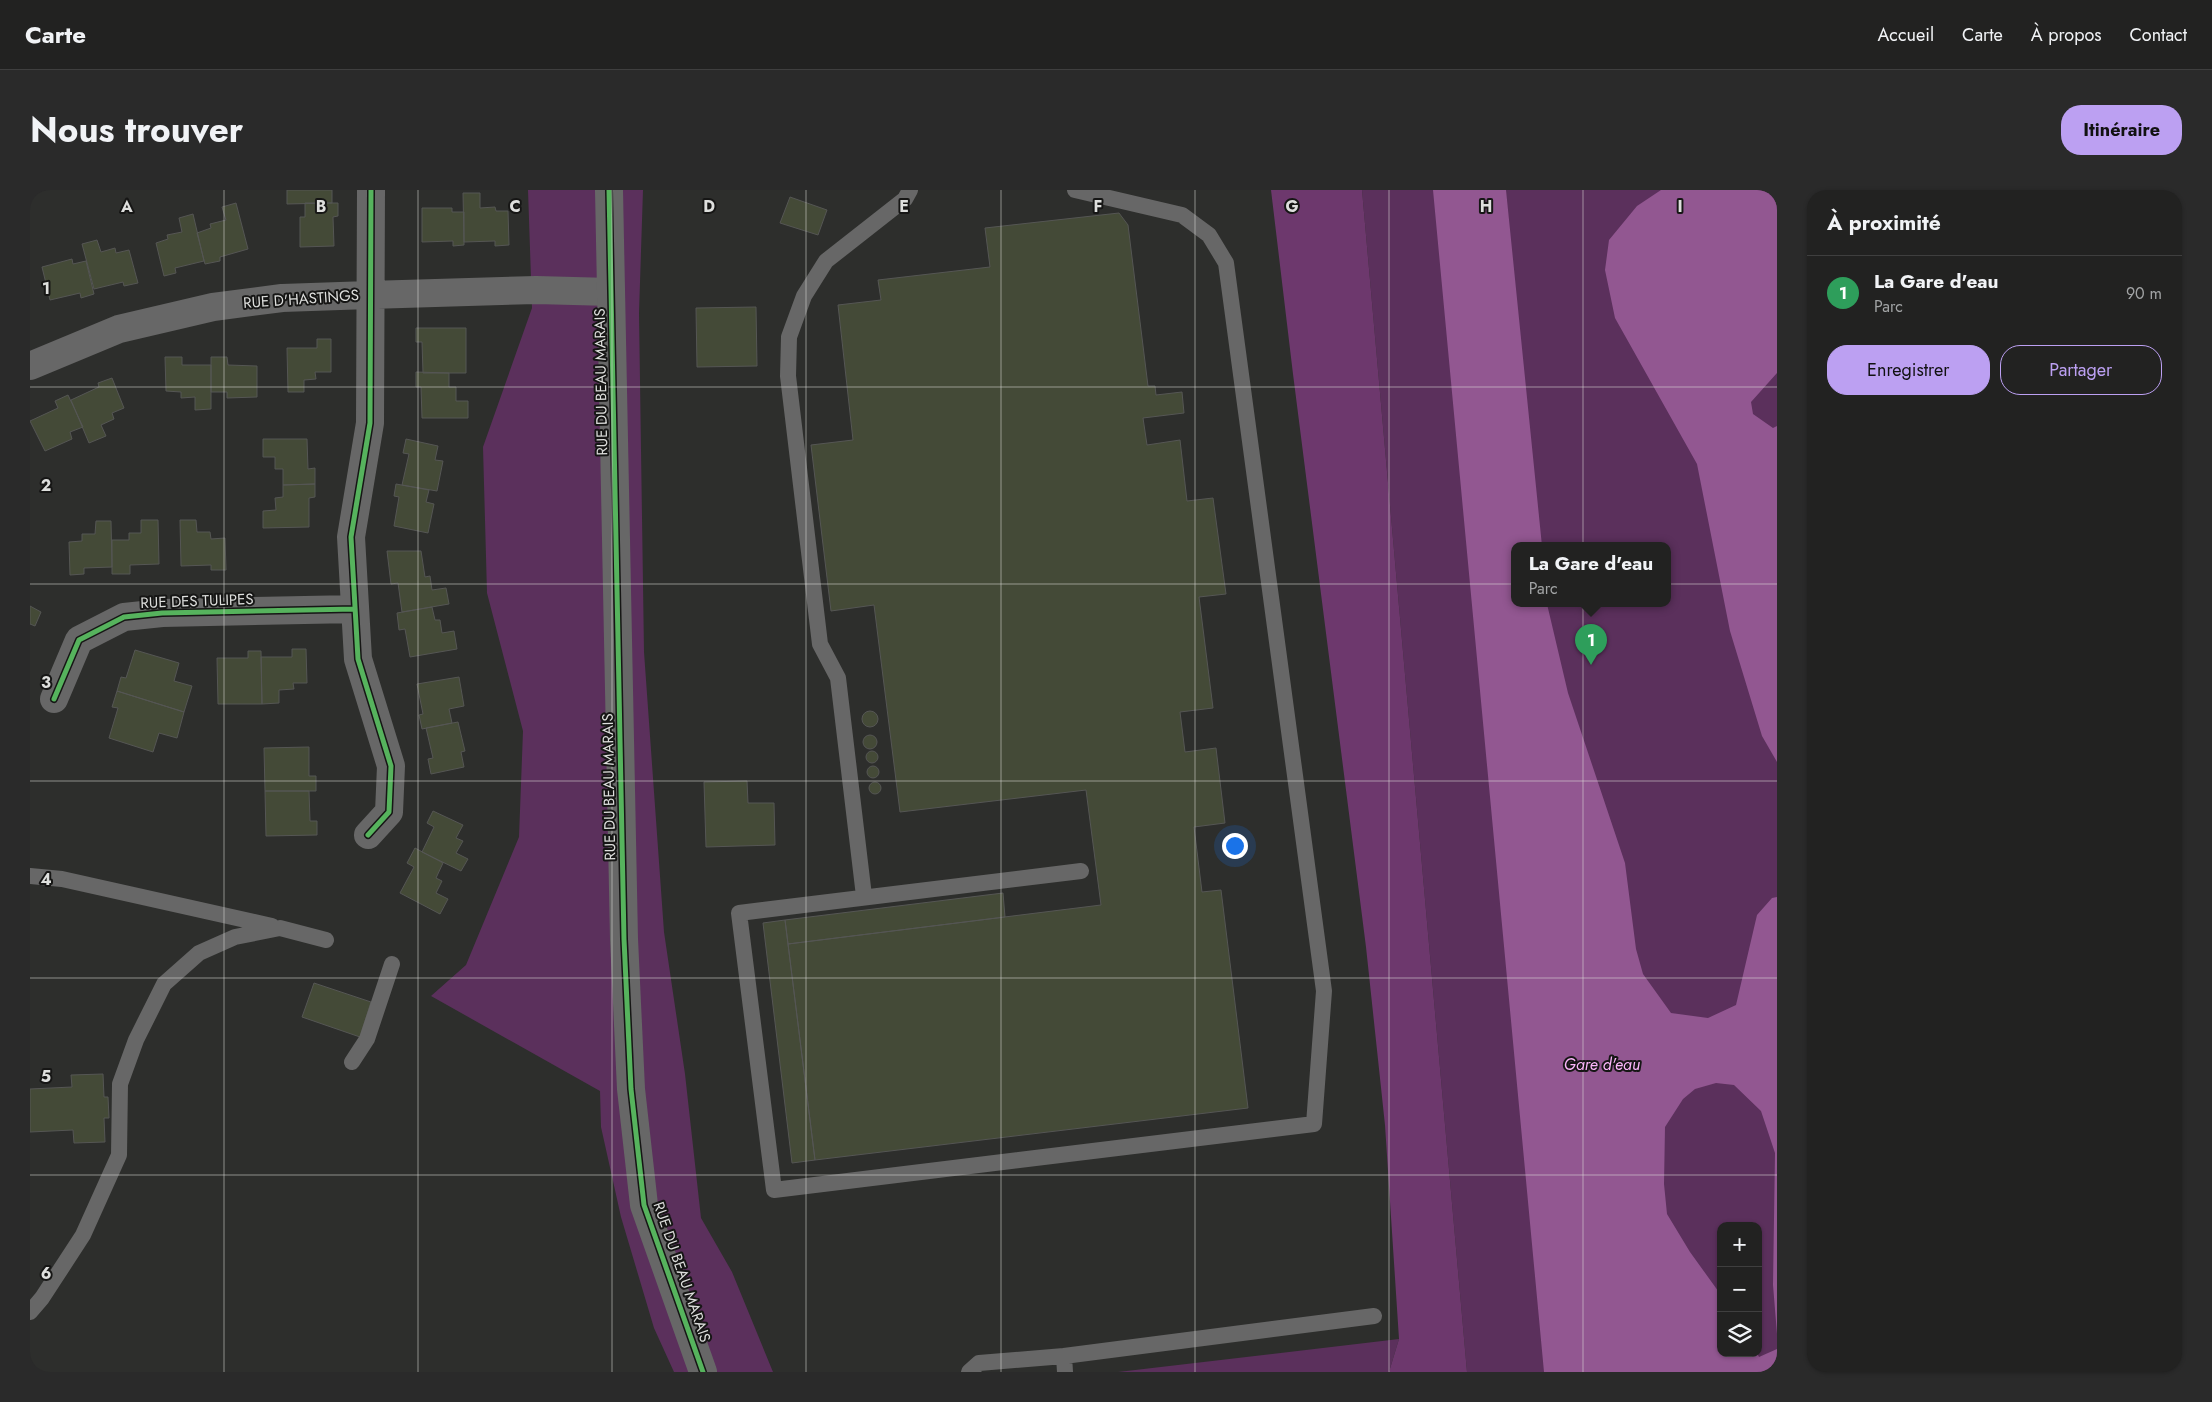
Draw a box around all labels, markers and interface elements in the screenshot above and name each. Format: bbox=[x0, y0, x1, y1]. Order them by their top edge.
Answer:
text: Carte bbox=[25, 17, 86, 52]
text: Accueil bbox=[1877, 22, 1934, 48]
text: Carte bbox=[1962, 22, 2003, 48]
text: À propos bbox=[2031, 22, 2101, 48]
text: Contact bbox=[2129, 22, 2187, 48]
text: Nous trouver bbox=[30, 105, 243, 155]
button: Itinéraire bbox=[2061, 105, 2182, 155]
text: A bbox=[120, 195, 133, 218]
text: B bbox=[316, 195, 326, 218]
text: C bbox=[509, 195, 521, 218]
text: D bbox=[703, 195, 715, 218]
text: E bbox=[899, 195, 909, 218]
text: F bbox=[1094, 195, 1102, 218]
text: G bbox=[1285, 195, 1299, 218]
text: H bbox=[1480, 195, 1492, 218]
text: I bbox=[1677, 195, 1683, 218]
text: À proximité bbox=[1827, 208, 1941, 238]
text: La Gare d'eau bbox=[1874, 268, 1998, 295]
text: 1 bbox=[42, 277, 50, 300]
text: 1 bbox=[1839, 282, 1847, 305]
text: 90 m bbox=[2126, 282, 2162, 305]
street label: RUE D'HASTINGS bbox=[242, 284, 360, 314]
text: Parc bbox=[1874, 295, 1903, 318]
street label: RUE DU BEAU MARAIS bbox=[589, 308, 613, 456]
button: Enregistrer bbox=[1827, 345, 1990, 395]
button: Partager bbox=[2000, 345, 2162, 395]
text: 2 bbox=[41, 474, 51, 497]
popup bbox=[1511, 542, 1671, 607]
text: La Gare d'eau bbox=[1529, 550, 1653, 577]
text: Parc bbox=[1529, 577, 1558, 600]
street label: RUE DES TULIPES bbox=[140, 588, 254, 614]
pin: 1 bbox=[1575, 624, 1607, 665]
text: 3 bbox=[41, 671, 51, 694]
street label: RUE DU BEAU MARAIS bbox=[597, 713, 621, 861]
your location bbox=[1222, 833, 1248, 859]
text: 4 bbox=[40, 868, 52, 891]
water label: Gare d'eau bbox=[1564, 1053, 1640, 1076]
text: 5 bbox=[41, 1065, 51, 1088]
street label: RUE DU BEAU MARAIS bbox=[648, 1199, 716, 1345]
map controls bbox=[1717, 1222, 1762, 1357]
button: + bbox=[1717, 1222, 1762, 1267]
text: 6 bbox=[41, 1262, 51, 1285]
button: − bbox=[1717, 1267, 1762, 1312]
button: layers bbox=[1717, 1312, 1762, 1357]

